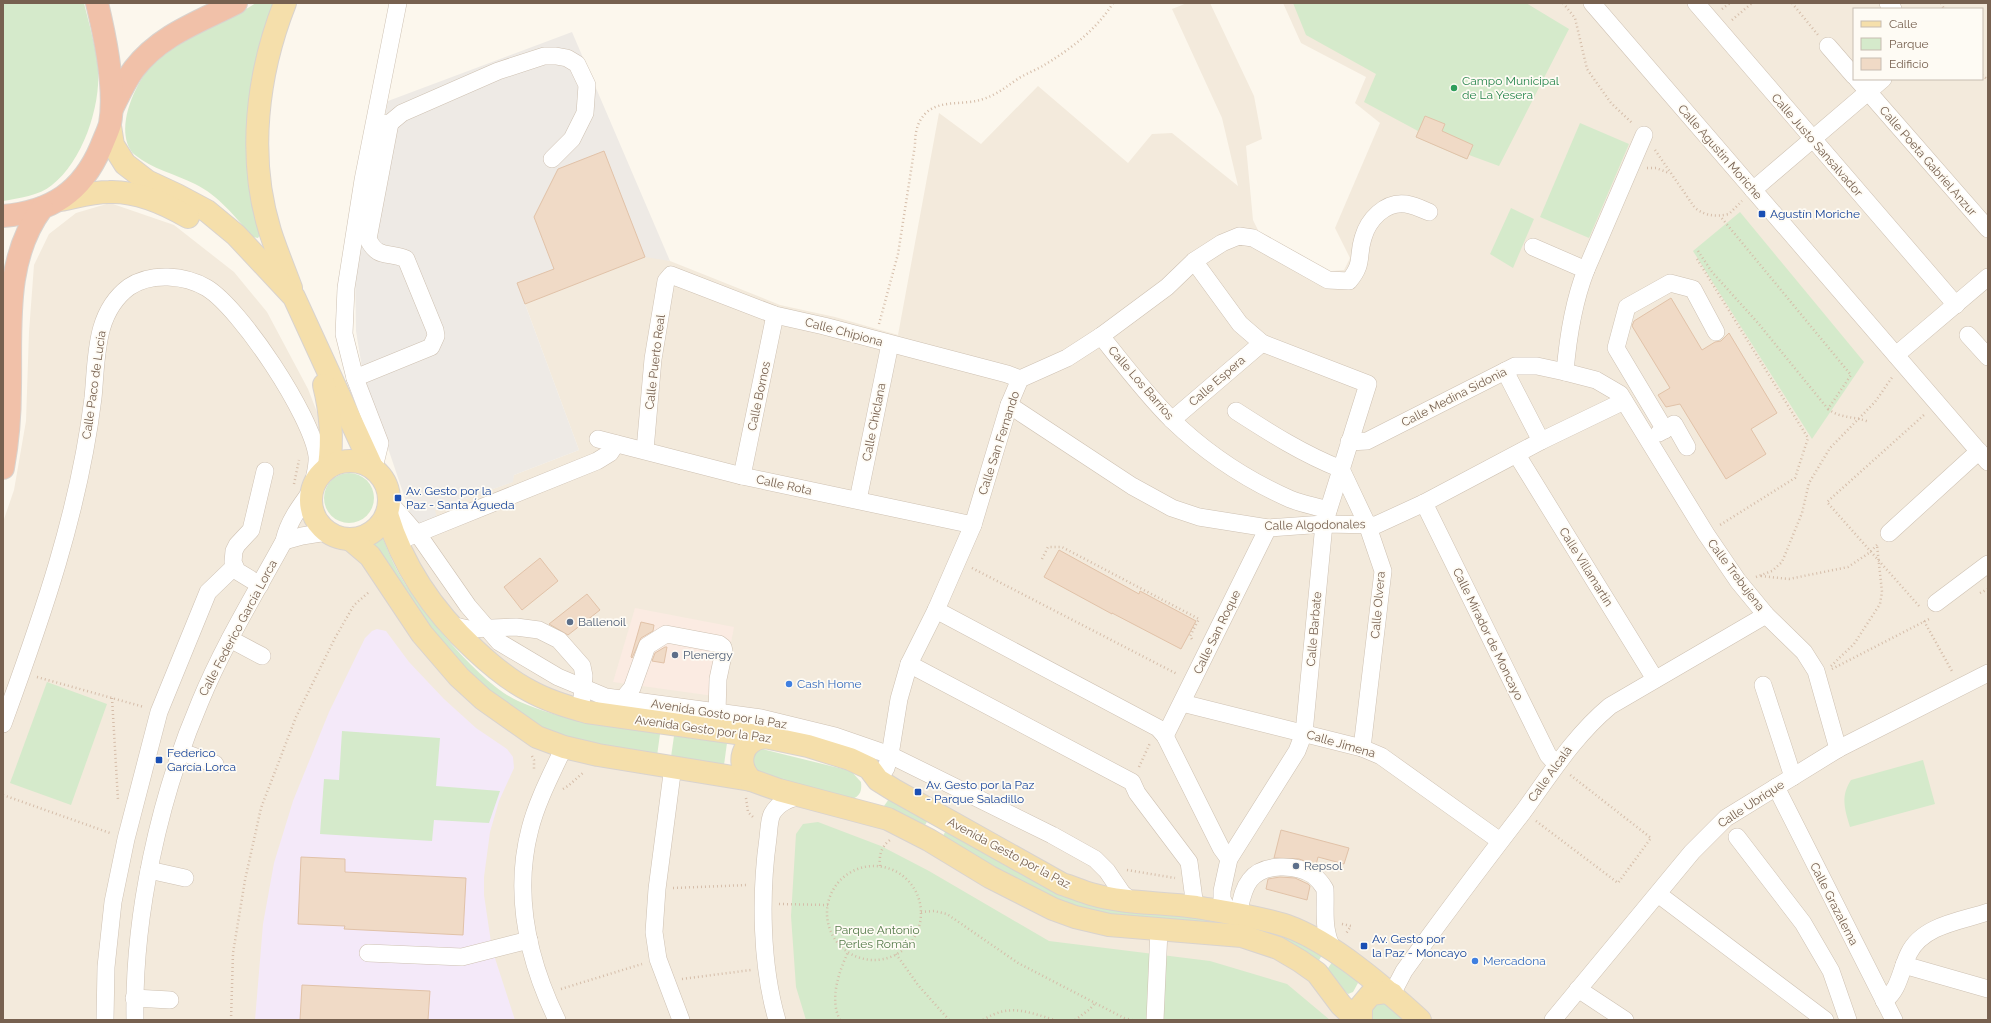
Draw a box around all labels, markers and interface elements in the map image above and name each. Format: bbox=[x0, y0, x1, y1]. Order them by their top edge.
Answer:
legend bbox=[1853, 8, 1983, 80]
text: Calle bbox=[1889, 17, 1917, 31]
text: Parque bbox=[1889, 37, 1929, 51]
text: Edificio bbox=[1889, 57, 1929, 71]
place label: Campo Municipal de La Yesera bbox=[1462, 74, 1560, 102]
marker: Campo Municipal de La Yesera bbox=[1449, 83, 1459, 93]
street label: Calle Justo Sansalvador bbox=[1769, 91, 1866, 200]
street label: Calle Agustin Moriche bbox=[1675, 102, 1765, 202]
street label: Calle Poeta Gabriel Anzur bbox=[1877, 103, 1980, 219]
place label: Agustín Moriche bbox=[1770, 207, 1860, 221]
marker: Agustín Moriche bbox=[1757, 209, 1767, 219]
street label: Calle Puerto Real bbox=[642, 313, 668, 410]
street label: Calle Chipiona bbox=[804, 315, 884, 349]
street label: Calle Paco de Lucía bbox=[79, 330, 109, 440]
street label: Calle Los Barrios bbox=[1105, 343, 1177, 423]
street label: Calle Espera bbox=[1186, 353, 1248, 409]
street label: Calle Bornos bbox=[745, 360, 773, 432]
street label: Calle Medina Sidonia bbox=[1399, 364, 1509, 430]
street label: Calle Chiclana bbox=[860, 382, 888, 462]
street label: Calle San Fernando bbox=[976, 389, 1022, 497]
street label: Calle Rota bbox=[755, 472, 813, 498]
place label: Av. Gesto por la Paz - Santa Águeda bbox=[406, 484, 515, 512]
marker: Av. Gesto por la Paz - Santa Águeda bbox=[393, 493, 403, 503]
street label: Calle Algodonales bbox=[1264, 517, 1366, 533]
street label: Calle Villamartin bbox=[1556, 525, 1616, 609]
street label: Calle Trebujena bbox=[1704, 536, 1768, 614]
street label: Calle Federico García Lorca bbox=[196, 557, 280, 699]
street label: Calle Mirador de Moncayo bbox=[1450, 566, 1526, 702]
street label: Calle Olvera bbox=[1368, 571, 1388, 639]
street label: Calle San Roque bbox=[1191, 588, 1243, 676]
street label: Calle Barbate bbox=[1304, 591, 1324, 667]
place label: Ballenoil bbox=[578, 615, 627, 629]
marker: Ballenoil bbox=[565, 617, 575, 627]
place label: Plenergy bbox=[683, 648, 733, 662]
marker: Plenergy bbox=[670, 650, 680, 660]
place label: Cash Home bbox=[797, 677, 862, 691]
marker: Cash Home bbox=[784, 679, 794, 689]
street label: Avenida Gosto por la Paz bbox=[650, 696, 788, 732]
street label: Avenida Gesto por la Paz bbox=[634, 713, 772, 746]
street label: Calle Jimena bbox=[1305, 727, 1377, 761]
street label: Calle Alcalá bbox=[1525, 743, 1575, 805]
place label: Federico García Lorca bbox=[167, 746, 236, 774]
marker: Federico García Lorca bbox=[154, 755, 164, 765]
street label: Calle Ubrique bbox=[1715, 777, 1787, 831]
place label: Av. Gesto por la Paz - Parque Saladillo bbox=[926, 778, 1034, 806]
marker: Av. Gesto por la Paz - Parque Saladillo bbox=[913, 787, 923, 797]
street label: Avenida Gesto por la Paz bbox=[945, 815, 1073, 891]
place label: Repsol bbox=[1304, 859, 1343, 873]
street label: Calle Grazalema bbox=[1807, 860, 1861, 948]
marker: Repsol bbox=[1291, 861, 1301, 871]
park label: Parque Antonio Perles Román bbox=[834, 923, 920, 951]
place label: Av. Gesto por la Paz - Moncayo bbox=[1372, 932, 1467, 960]
marker: Av. Gesto por la Paz - Moncayo bbox=[1359, 941, 1369, 951]
place label: Mercadona bbox=[1483, 954, 1546, 968]
marker: Mercadona bbox=[1470, 956, 1480, 966]

